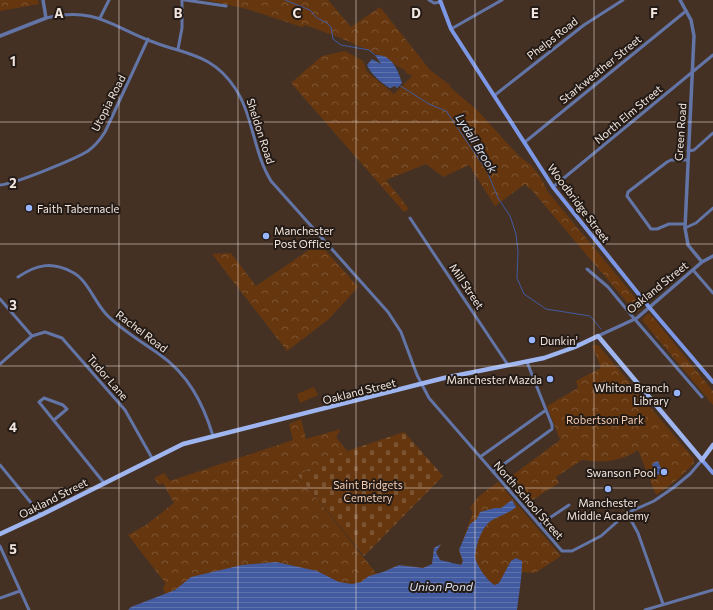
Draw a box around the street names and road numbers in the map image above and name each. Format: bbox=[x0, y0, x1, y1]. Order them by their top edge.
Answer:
street label: Phelps Road bbox=[524, 14, 580, 62]
street label: Starkweather Street bbox=[557, 32, 644, 106]
street label: Utopia Road bbox=[88, 72, 128, 134]
street label: North Elm Street bbox=[592, 82, 665, 146]
street label: Sheldon Road bbox=[244, 96, 278, 166]
street label: Green Road bbox=[671, 103, 689, 161]
street label: Woodbridge Street bbox=[545, 161, 613, 245]
street label: Oakland Street bbox=[624, 258, 691, 316]
street label: Mill Street bbox=[447, 261, 487, 312]
street label: Rachel Road bbox=[114, 307, 170, 355]
street label: Tudor Lane bbox=[85, 352, 131, 402]
street label: Oakland Street bbox=[321, 375, 397, 406]
street label: North School Street bbox=[491, 458, 567, 542]
street label: Oakland Street bbox=[17, 475, 90, 521]

